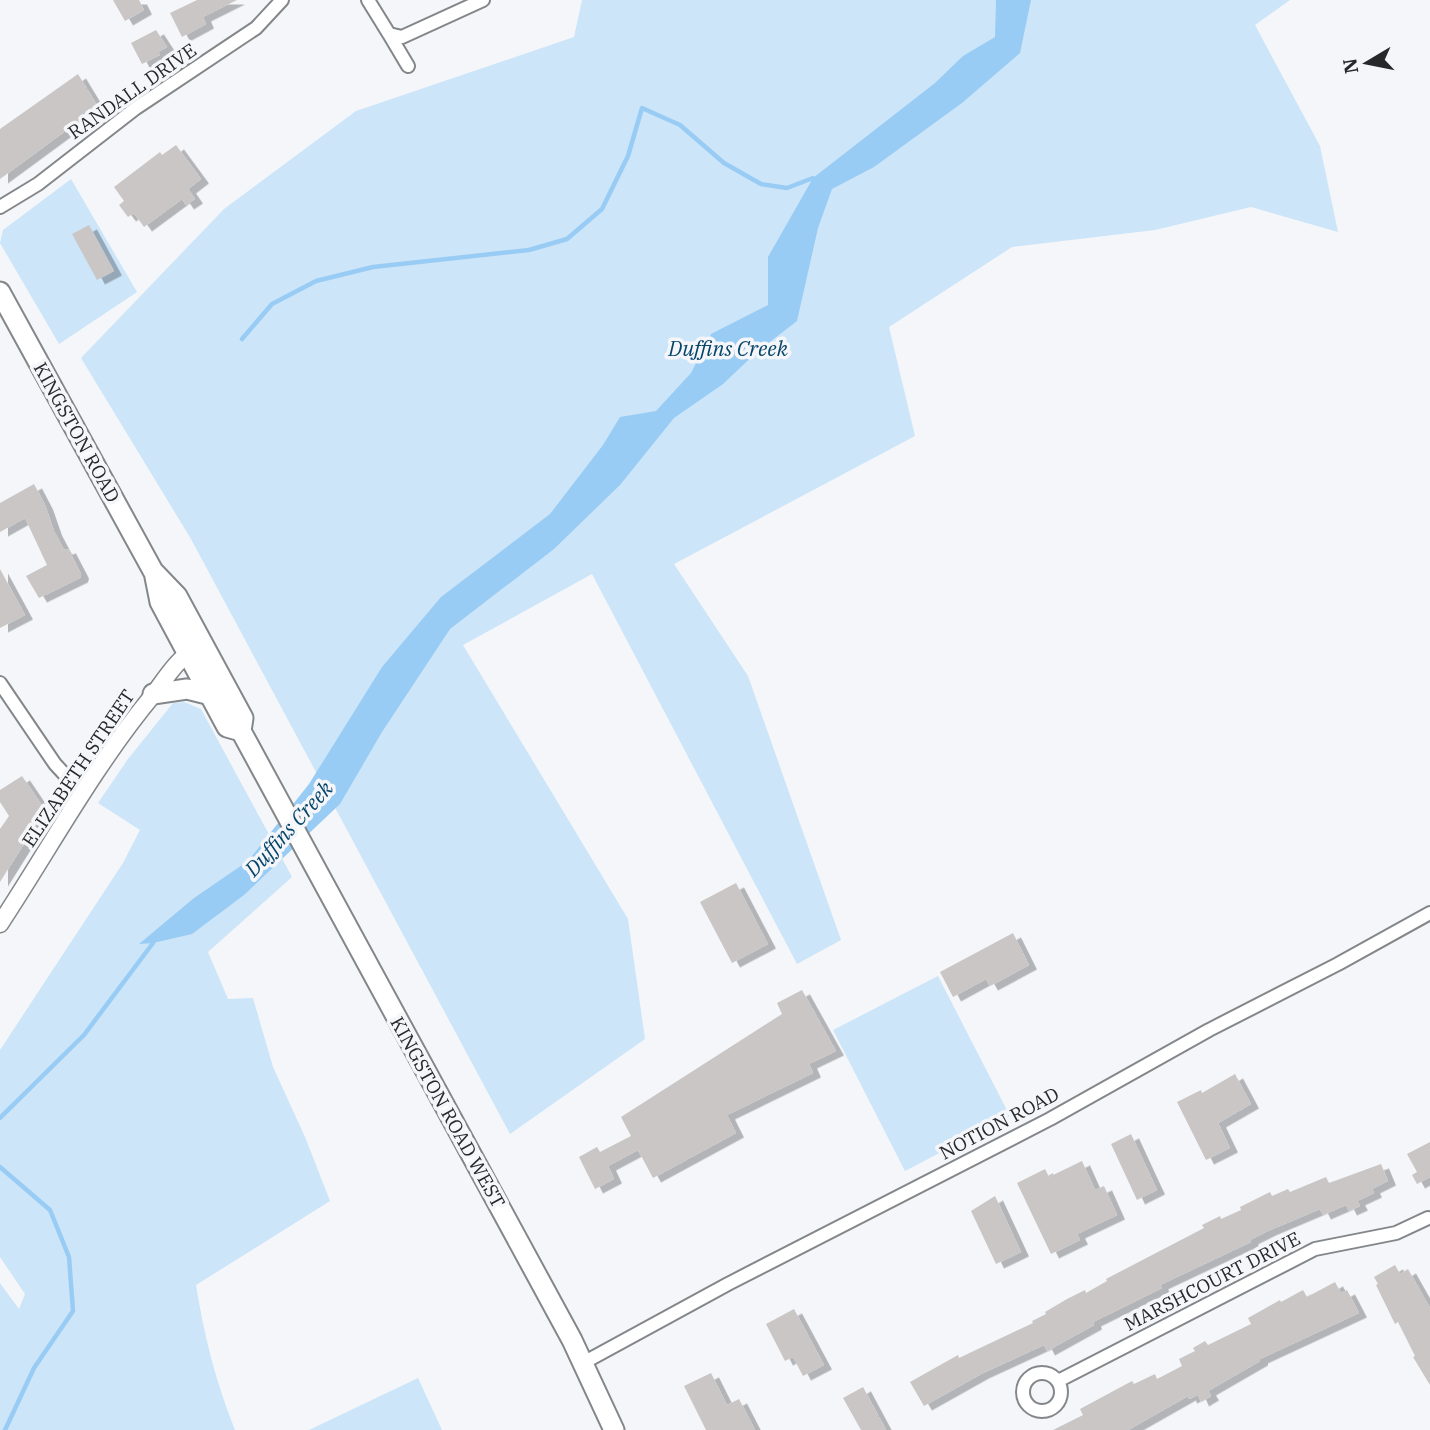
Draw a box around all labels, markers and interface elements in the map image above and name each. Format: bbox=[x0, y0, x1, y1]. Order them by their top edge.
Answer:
north arrow bbox=[1332, 28, 1402, 98]
street label: RANDALL DRIVE bbox=[63, 38, 201, 144]
text: N bbox=[1337, 56, 1363, 75]
water label: Duffins Creek bbox=[667, 334, 789, 362]
street label: KINGSTON ROAD bbox=[29, 358, 125, 506]
street label: ELIZABETH STREET bbox=[16, 685, 140, 851]
water label: Duffins Creek bbox=[237, 774, 339, 883]
street label: KINGSTON ROAD WEST bbox=[385, 1012, 511, 1212]
street label: NOTION ROAD bbox=[935, 1081, 1063, 1165]
street label: MARSHCOURT DRIVE bbox=[1120, 1226, 1304, 1336]

